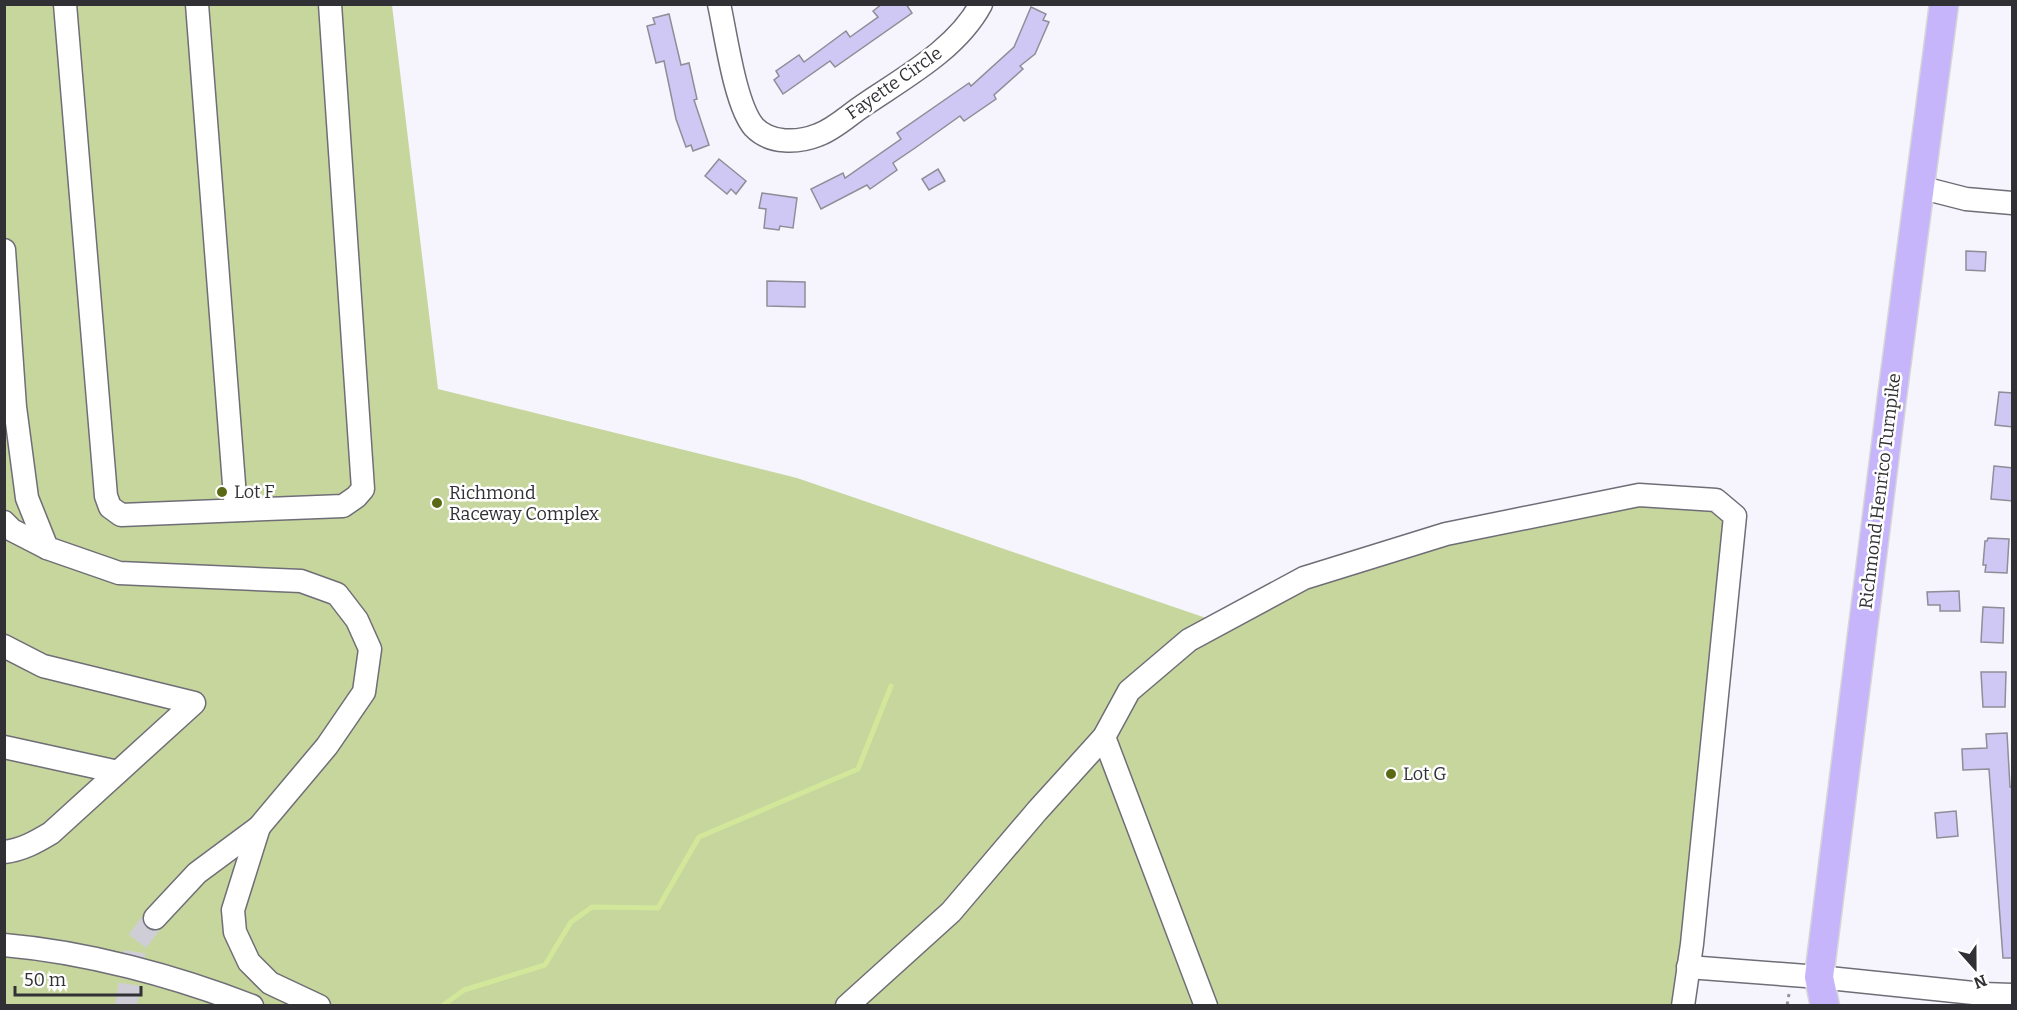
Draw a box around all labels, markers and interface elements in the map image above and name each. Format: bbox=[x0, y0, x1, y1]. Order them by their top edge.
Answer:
street label: Fayette Circle bbox=[842, 42, 946, 124]
street label: Richmond Henrico Turnpike bbox=[1855, 372, 1905, 610]
place label: Lot F bbox=[234, 481, 274, 503]
place label: Richmond Raceway Complex bbox=[449, 482, 599, 525]
marker: Lot F bbox=[215, 485, 229, 499]
marker: Richmond Raceway Complex bbox=[430, 496, 444, 510]
place label: Lot G bbox=[1403, 763, 1446, 785]
marker: Lot G bbox=[1384, 767, 1398, 781]
north arrow bbox=[1945, 938, 2005, 998]
scale bar bbox=[15, 959, 141, 997]
text: 50 m bbox=[24, 969, 66, 991]
text: N bbox=[1971, 970, 1989, 993]

